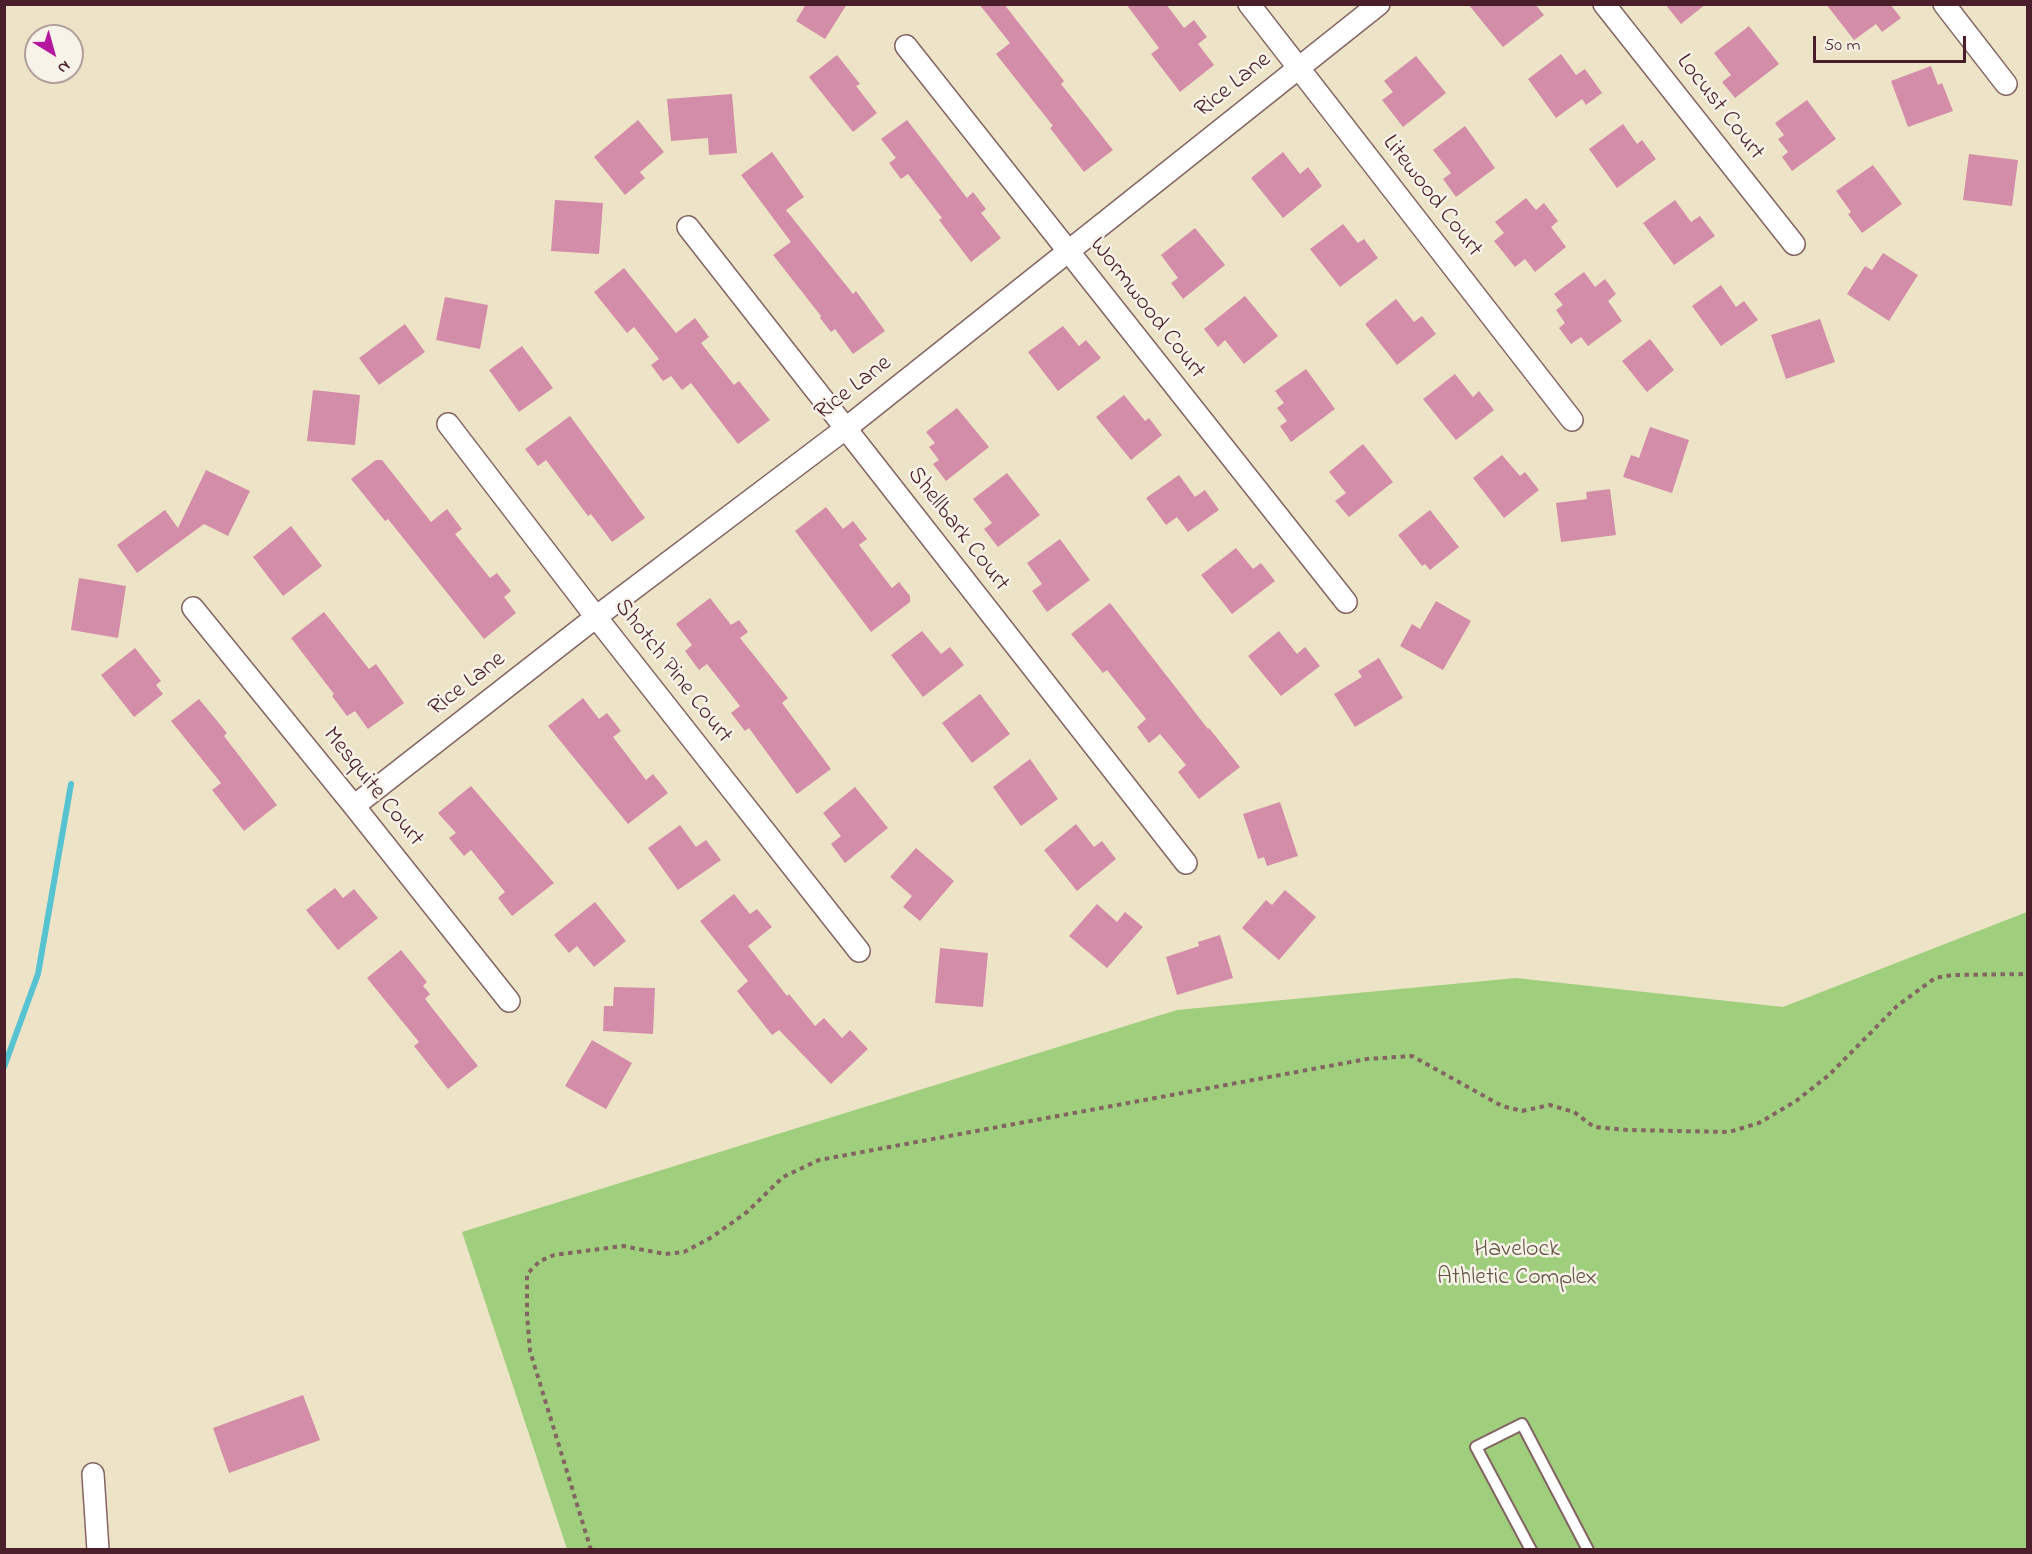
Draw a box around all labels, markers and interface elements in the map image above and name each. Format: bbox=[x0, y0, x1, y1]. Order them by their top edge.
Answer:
north arrow bbox=[24, 24, 84, 84]
scale bar bbox=[1816, 24, 1969, 62]
text: 50 m bbox=[1824, 33, 1861, 59]
street label: Rice Lane bbox=[1190, 47, 1278, 125]
street label: Locust Court bbox=[1669, 49, 1769, 167]
text: N bbox=[52, 54, 75, 80]
street label: Litewood Court bbox=[1374, 130, 1488, 264]
street label: Wormwood Court bbox=[1082, 232, 1210, 386]
street label: Rice Lane bbox=[810, 350, 898, 428]
street label: Shellbark Court bbox=[899, 462, 1015, 598]
street label: Shotch Pine Court bbox=[607, 594, 737, 750]
street label: Rice Lane bbox=[424, 646, 512, 724]
street label: Mesquite Court bbox=[315, 723, 429, 853]
park label: Havelock Athletic Complex bbox=[1437, 1237, 1597, 1293]

